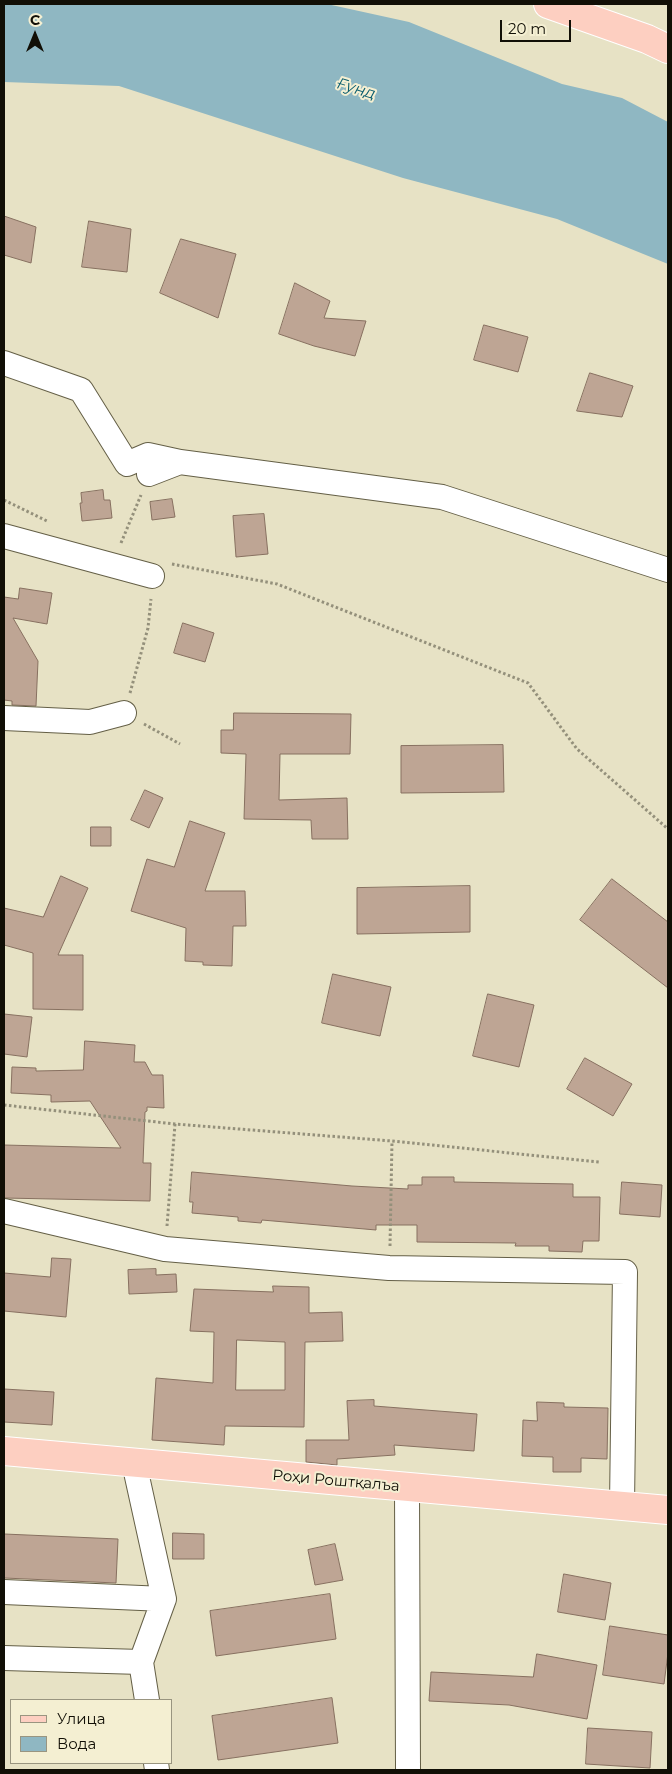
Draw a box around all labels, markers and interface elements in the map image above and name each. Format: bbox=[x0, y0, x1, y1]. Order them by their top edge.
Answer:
north arrow bbox=[10, 10, 60, 60]
scale bar bbox=[502, 10, 573, 42]
text: С bbox=[30, 11, 40, 29]
text: 20 m bbox=[508, 19, 546, 38]
water label: Ғунд bbox=[334, 74, 378, 104]
street label: Роҳи Роштқалъа bbox=[272, 1466, 400, 1496]
legend bbox=[10, 1699, 172, 1764]
text: Улица bbox=[57, 1709, 105, 1728]
text: Вода bbox=[57, 1734, 96, 1753]

